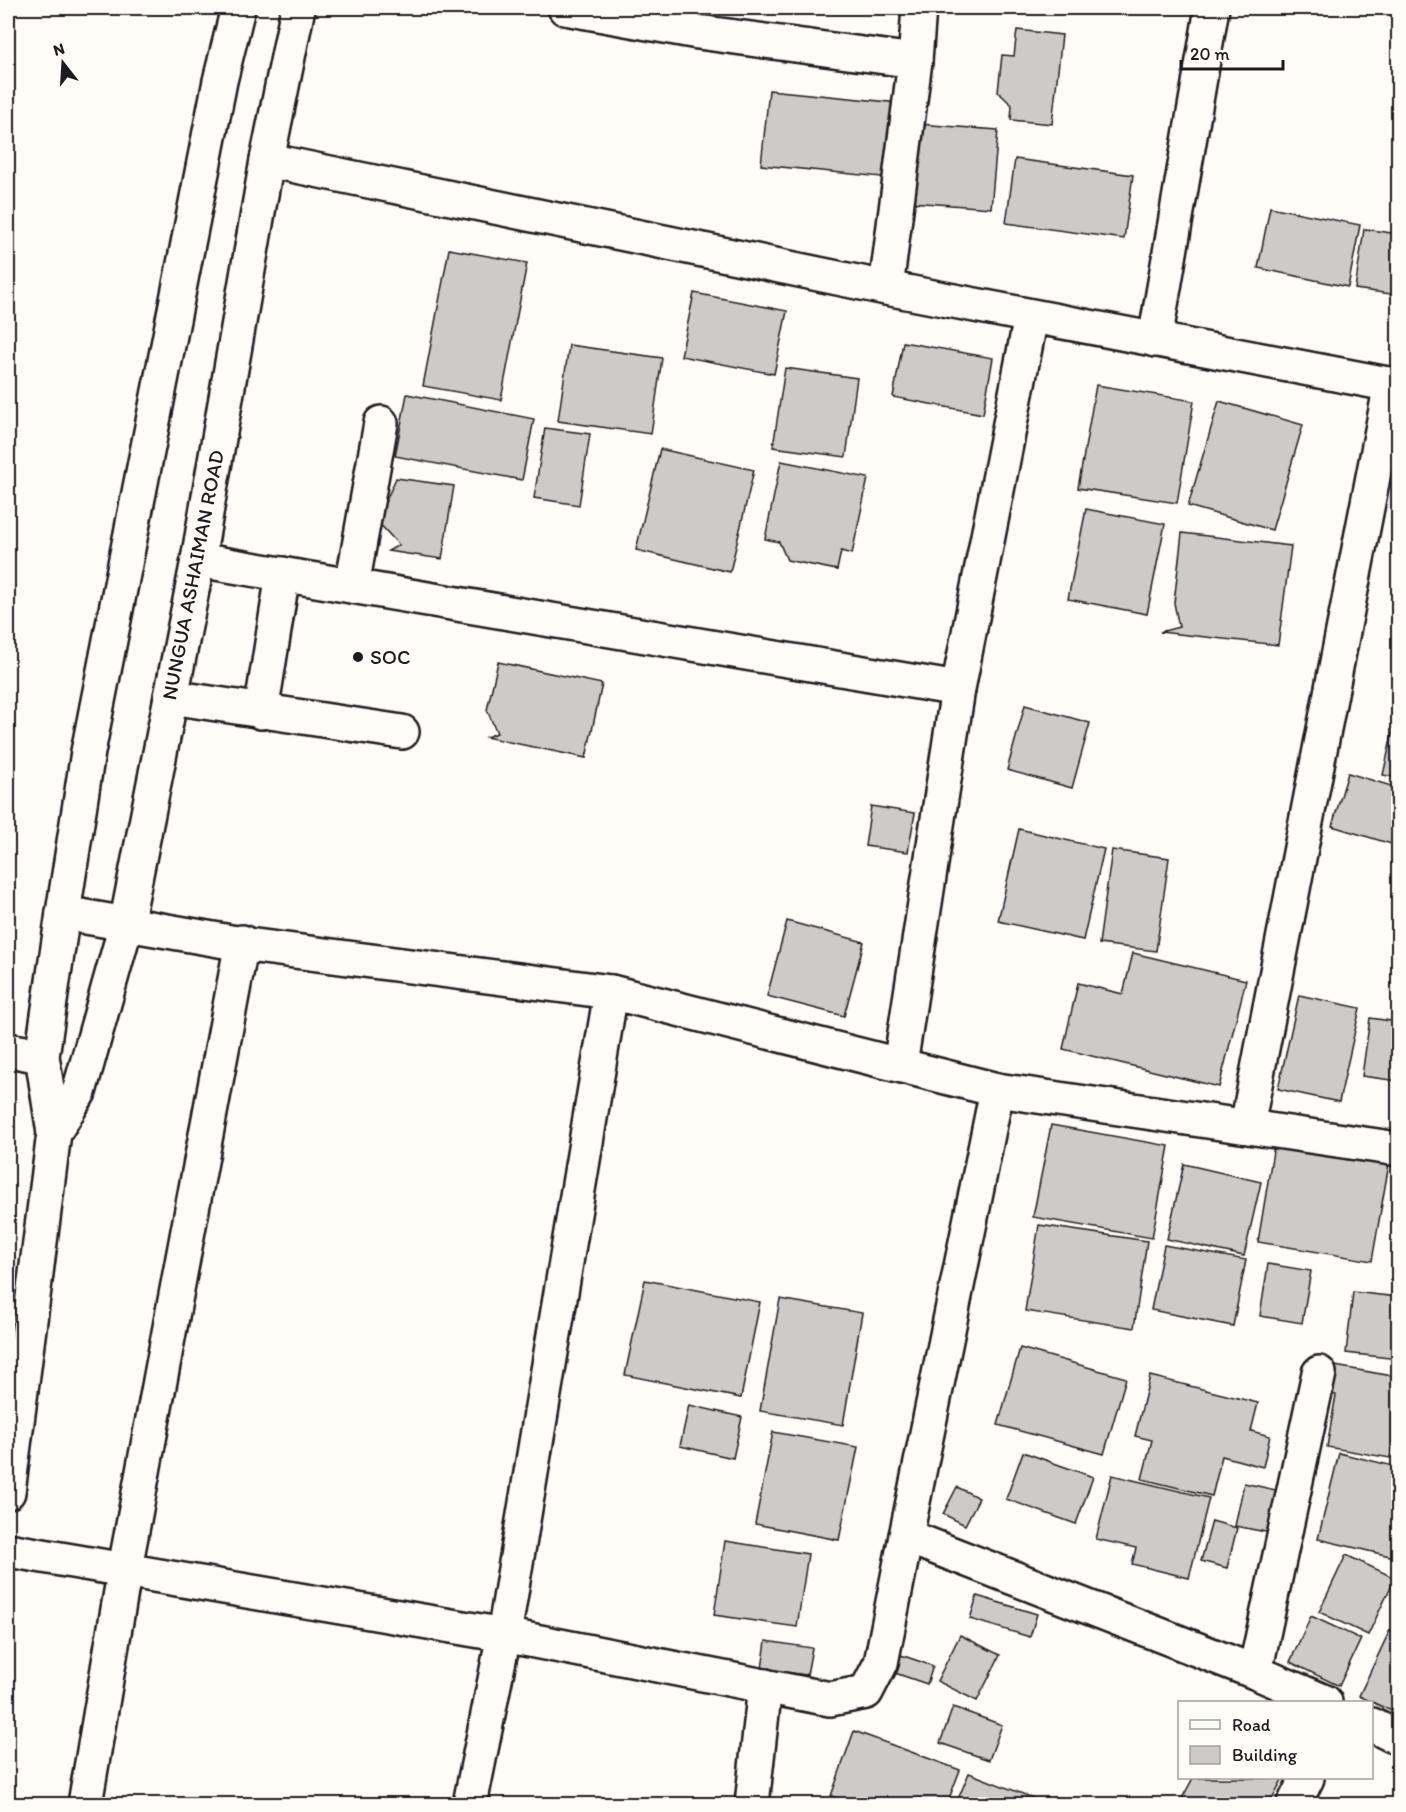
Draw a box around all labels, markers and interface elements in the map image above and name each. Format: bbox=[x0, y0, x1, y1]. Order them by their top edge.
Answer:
north arrow bbox=[33, 33, 93, 93]
scale bar bbox=[1181, 33, 1283, 71]
text: N bbox=[51, 38, 67, 60]
text: 20 m bbox=[1190, 43, 1230, 65]
street label: NUNGUA ASHAIMAN ROAD bbox=[156, 448, 229, 702]
place label: SOC bbox=[370, 644, 411, 669]
marker: SOC bbox=[351, 650, 365, 664]
legend bbox=[1178, 1701, 1373, 1779]
text: Road bbox=[1232, 1714, 1271, 1736]
text: Building bbox=[1232, 1744, 1298, 1766]

